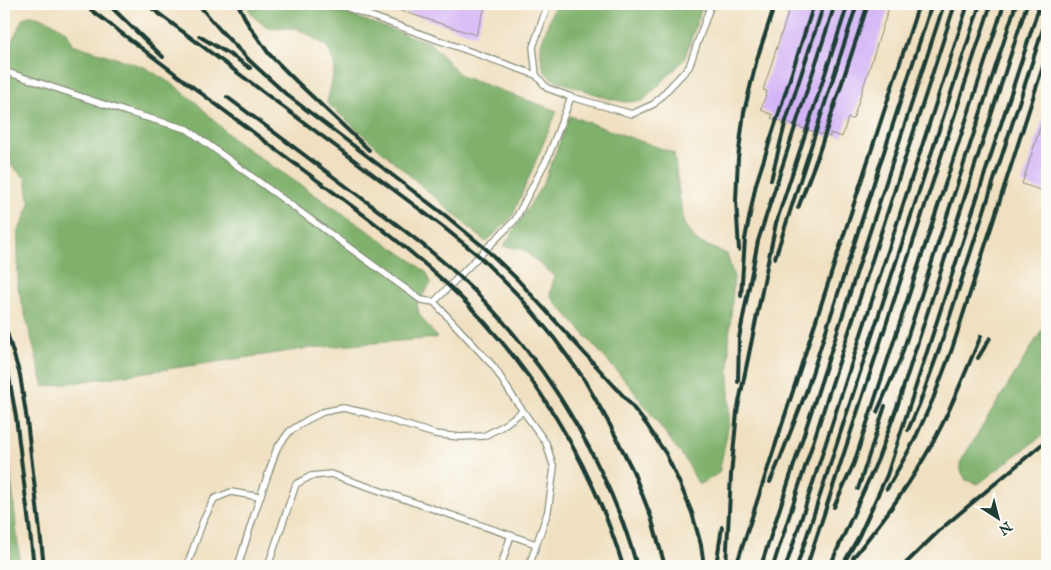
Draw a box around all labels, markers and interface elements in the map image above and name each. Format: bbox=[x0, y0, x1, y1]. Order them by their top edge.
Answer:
north arrow bbox=[974, 492, 1024, 542]
text: N bbox=[995, 516, 1016, 539]

